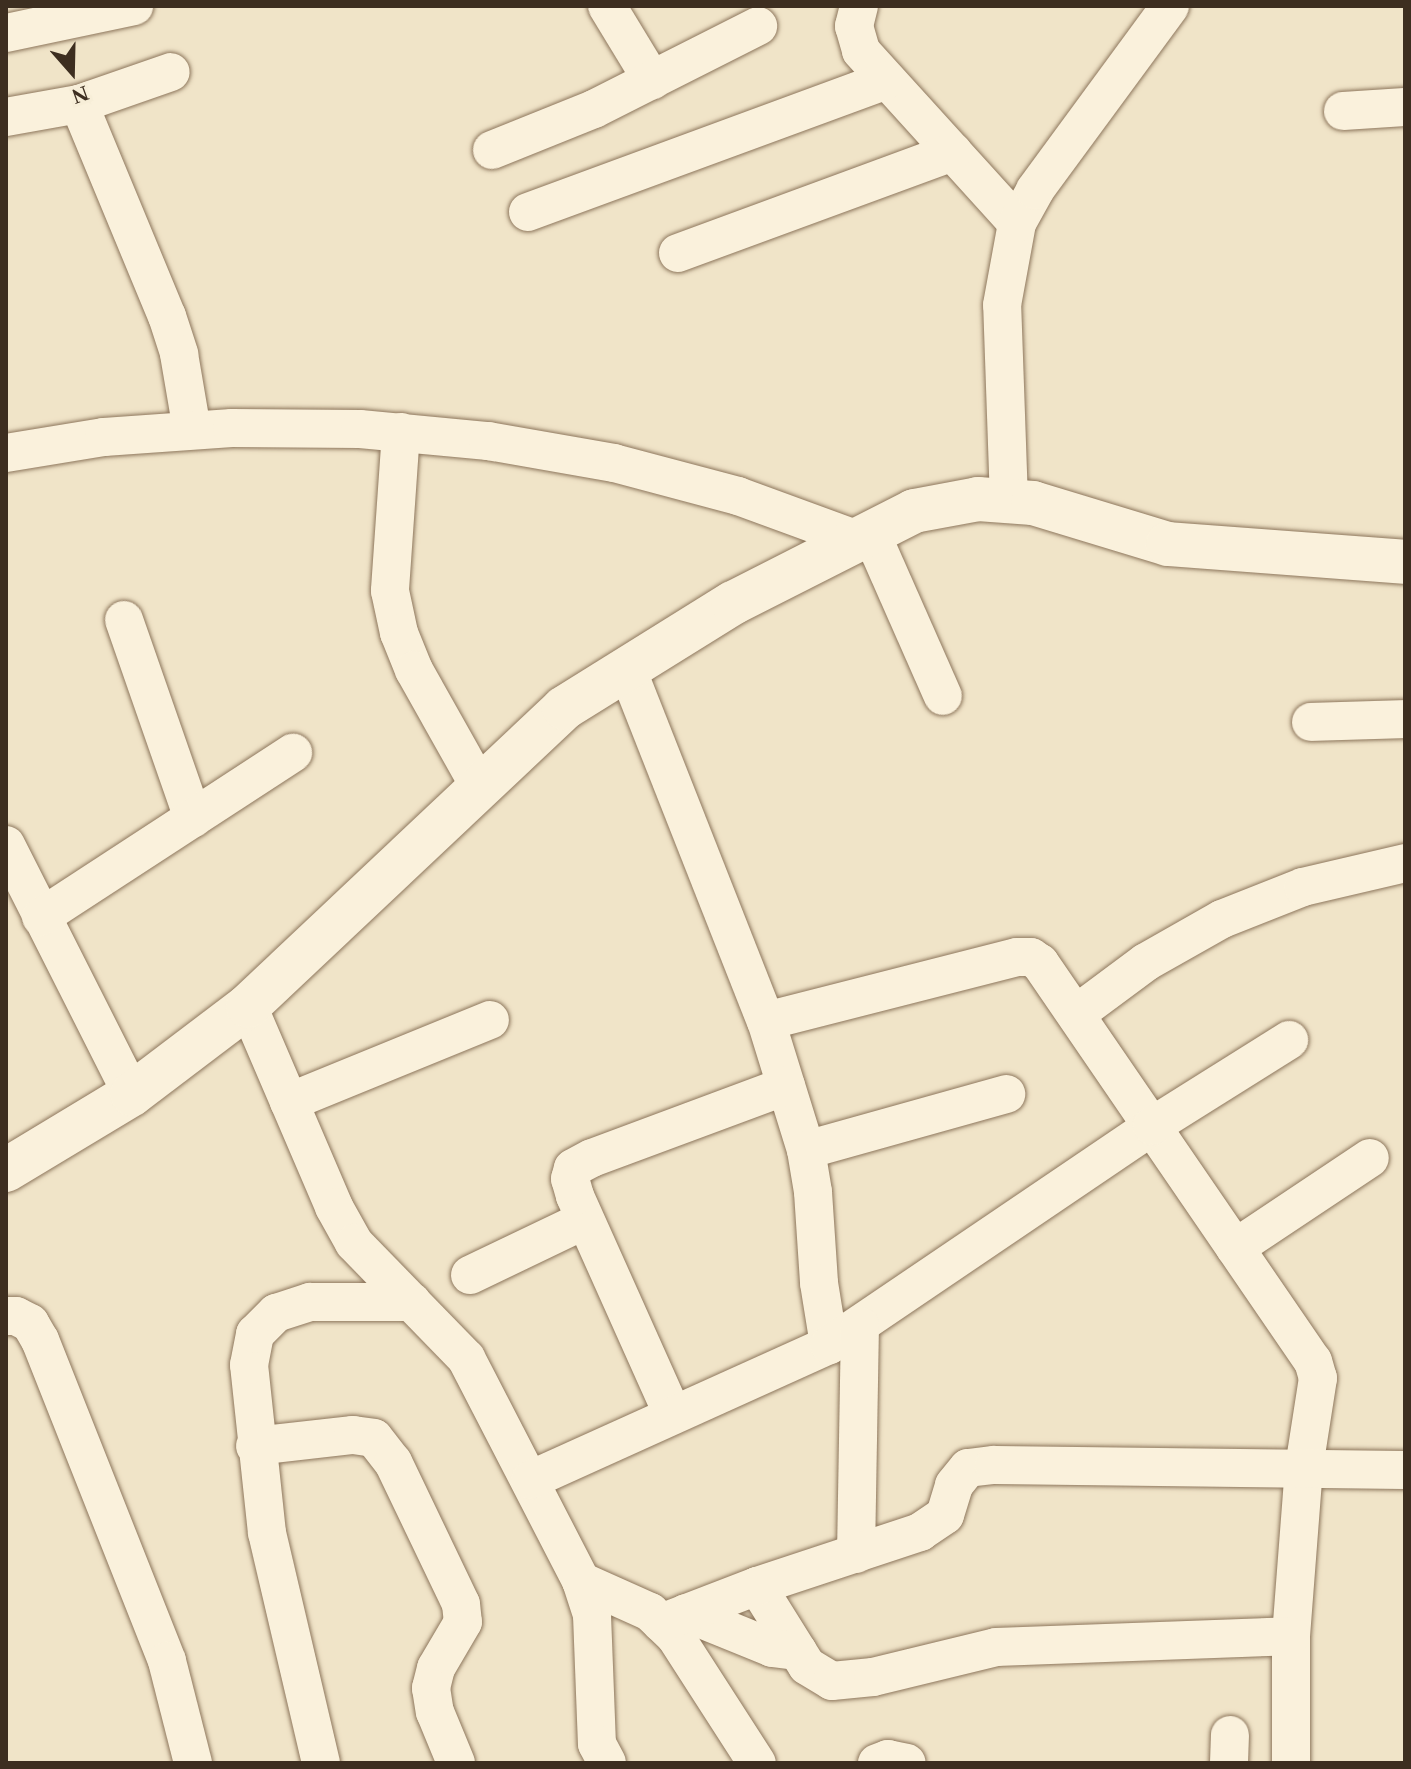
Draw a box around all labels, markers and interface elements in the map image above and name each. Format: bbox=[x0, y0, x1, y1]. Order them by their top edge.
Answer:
north arrow bbox=[32, 32, 112, 112]
text: N bbox=[69, 81, 92, 109]

